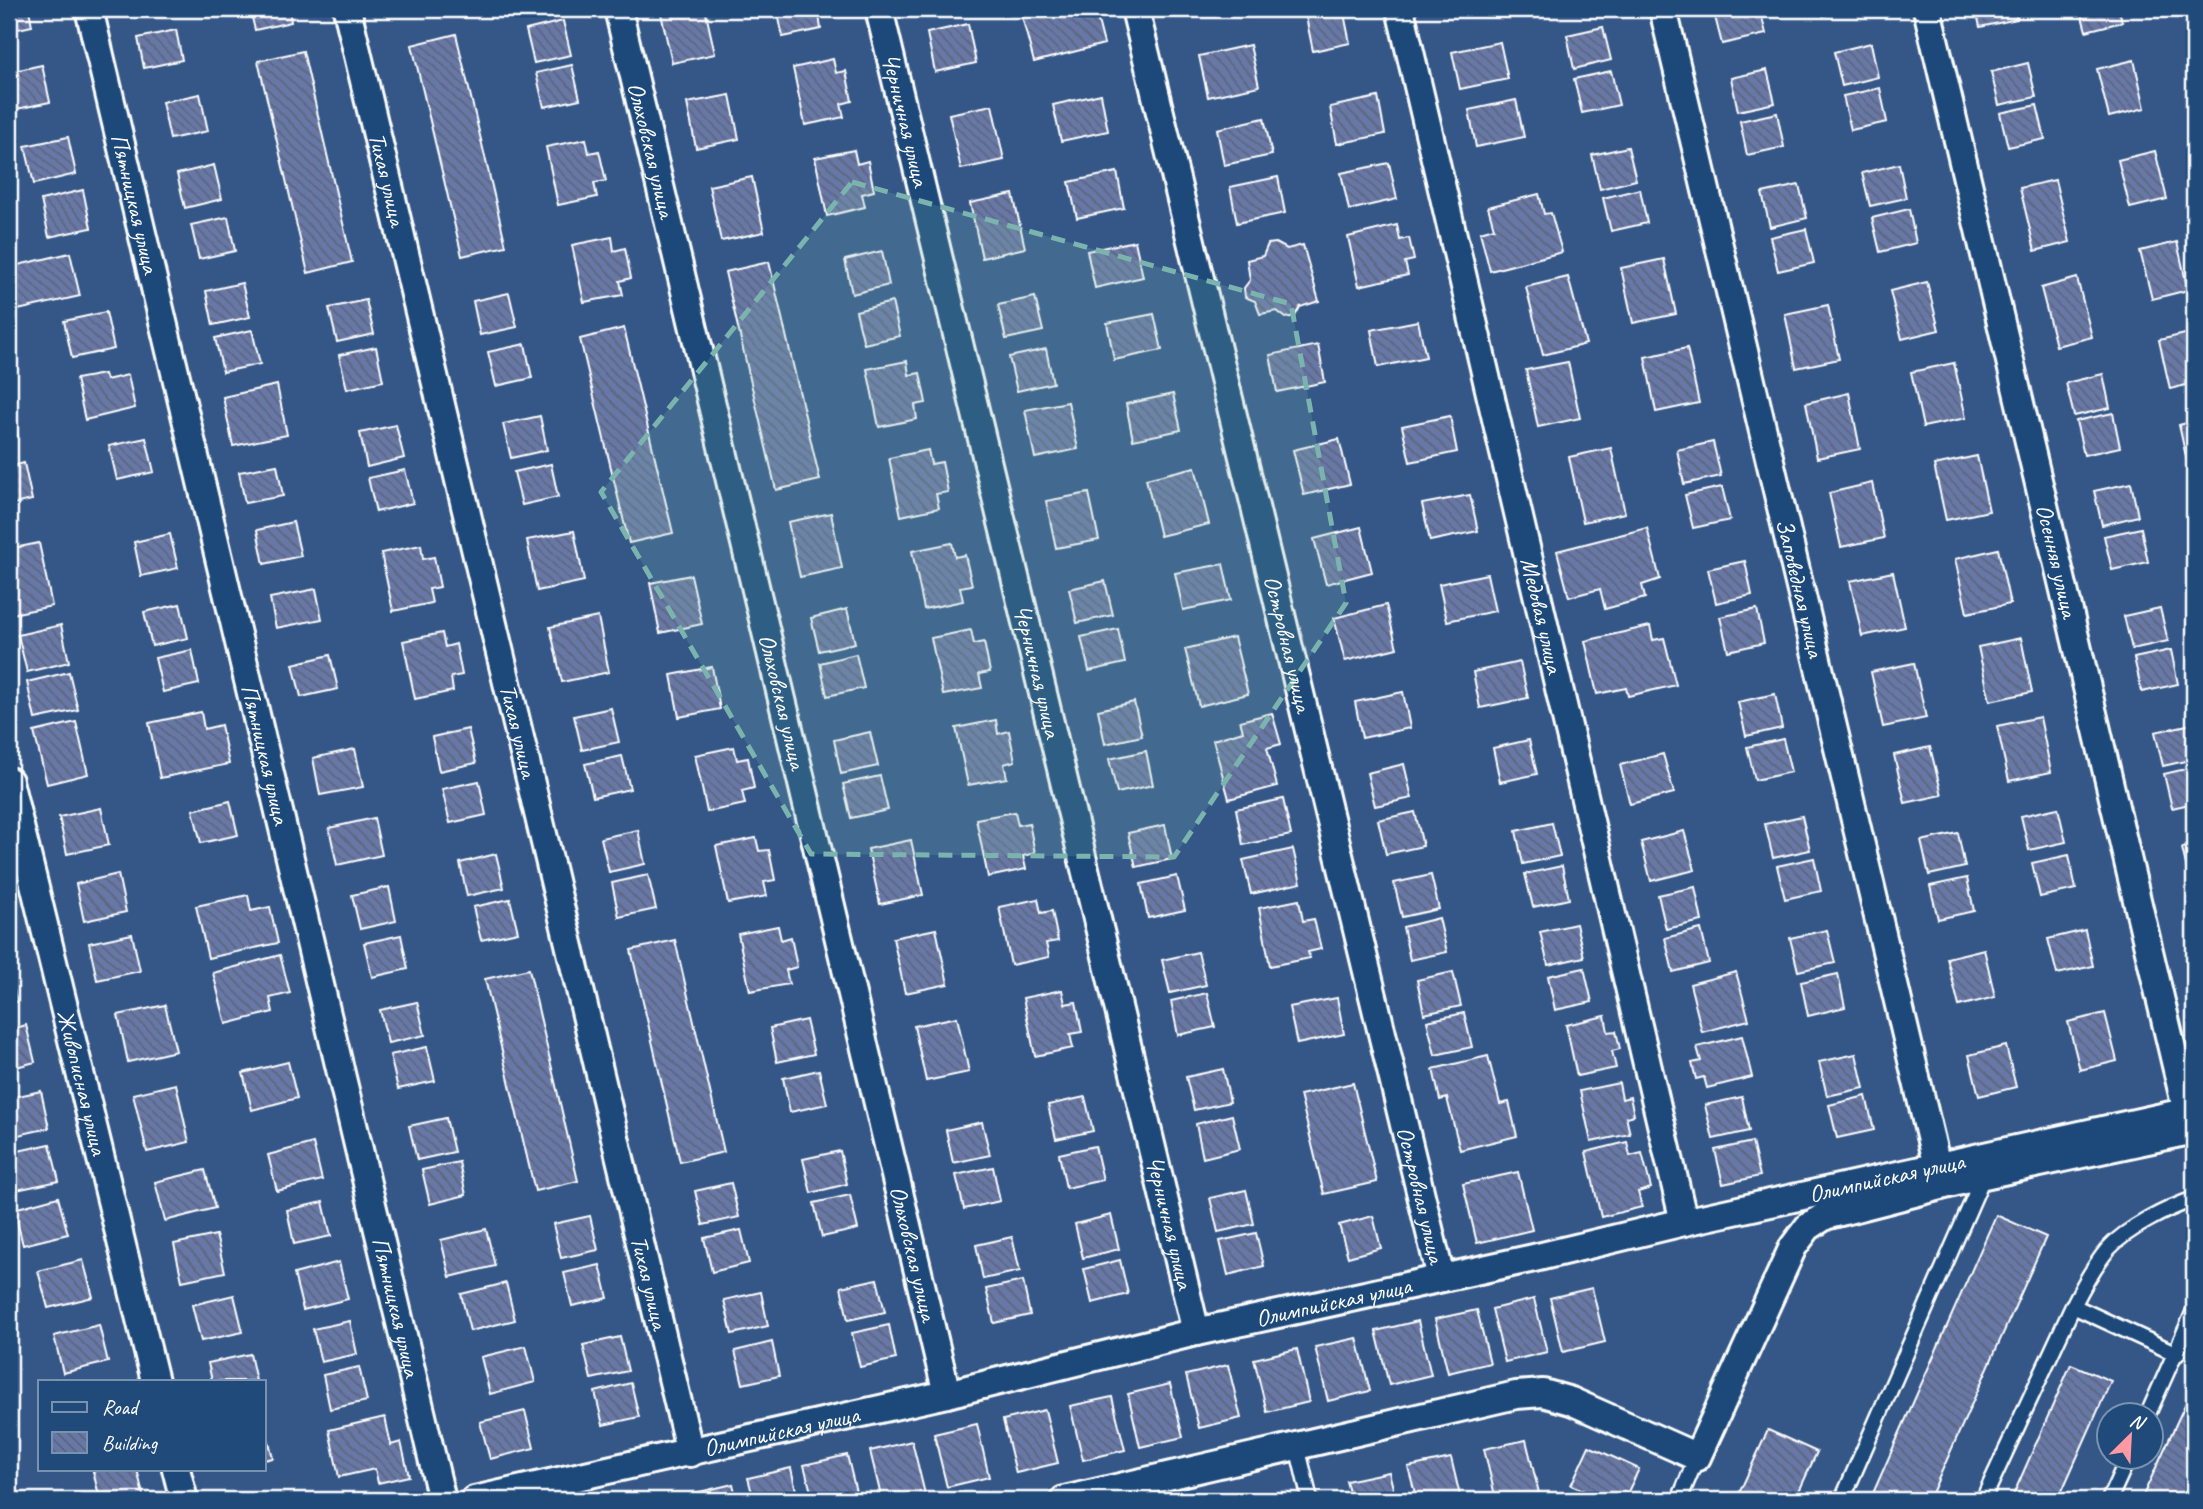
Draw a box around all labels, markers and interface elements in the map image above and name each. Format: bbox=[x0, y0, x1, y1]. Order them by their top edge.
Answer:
street label: Черничная улица bbox=[875, 50, 936, 191]
street label: Ольховская улица bbox=[621, 80, 683, 223]
street label: Тихая улица bbox=[362, 130, 413, 231]
street label: Пятницкая улица bbox=[104, 131, 166, 278]
street label: Осенняя улица bbox=[2029, 501, 2085, 623]
street label: Заповедная улица bbox=[1769, 516, 1831, 661]
street label: Медовая улица bbox=[1514, 555, 1570, 678]
street label: Островная улица bbox=[1257, 573, 1320, 717]
street label: Черничная улица bbox=[1007, 602, 1068, 742]
street label: Ольховская улица bbox=[752, 631, 814, 774]
street label: Тихая улица bbox=[493, 681, 545, 783]
street label: Пятницкая улица bbox=[234, 682, 297, 829]
street label: Живописная улица bbox=[50, 1007, 115, 1159]
street label: Островная улица bbox=[1390, 1124, 1452, 1268]
street label: Олимпийская улица bbox=[1806, 1146, 1968, 1209]
street label: Черничная улица bbox=[1139, 1153, 1201, 1294]
street label: Ольховская улица bbox=[883, 1183, 945, 1326]
street label: Тихая улица bbox=[624, 1233, 676, 1334]
street label: Пятницкая улица bbox=[365, 1234, 428, 1381]
street label: Олимпийская улица bbox=[1253, 1270, 1415, 1334]
legend bbox=[38, 1380, 266, 1470]
text: Road bbox=[102, 1394, 141, 1420]
street label: Олимпийская улица bbox=[701, 1399, 863, 1463]
north arrow bbox=[2094, 1400, 2164, 1470]
text: N bbox=[2126, 1408, 2150, 1436]
text: Building bbox=[102, 1430, 159, 1456]

